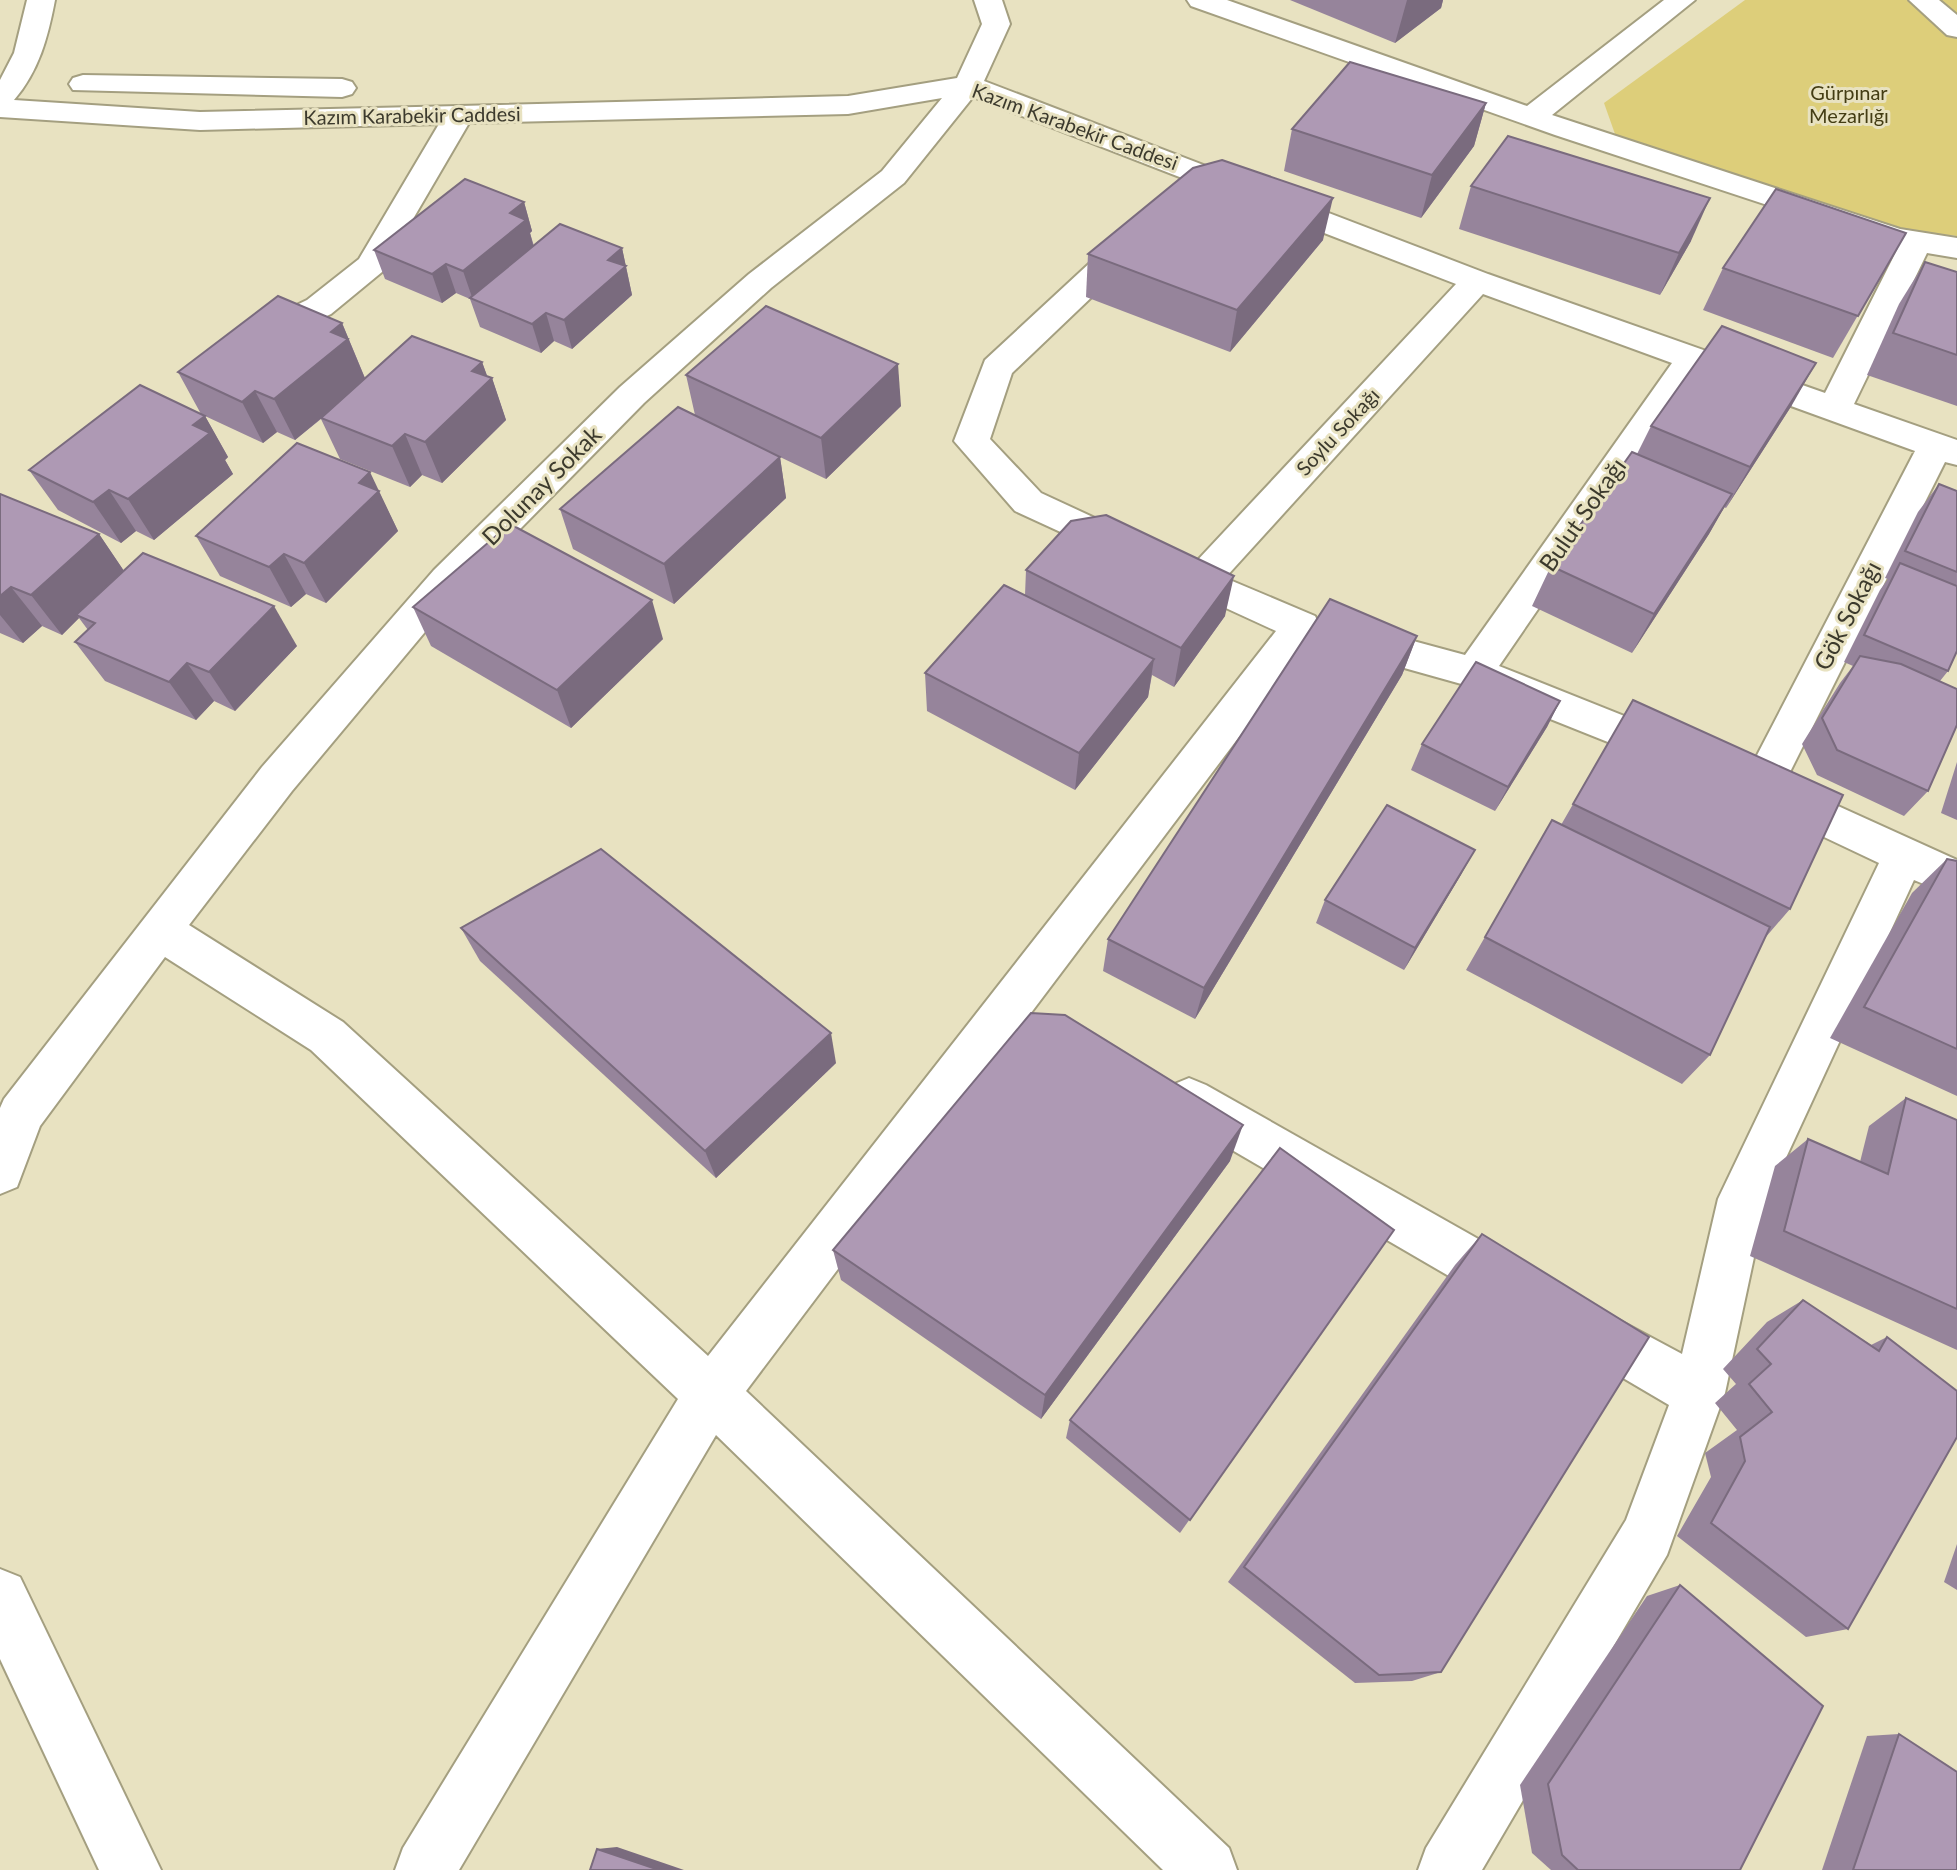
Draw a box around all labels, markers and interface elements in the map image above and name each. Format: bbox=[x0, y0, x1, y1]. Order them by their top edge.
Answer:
street label: Kazım Karabekir Caddesi bbox=[969, 78, 1181, 174]
park label: Gürpınar Mezarlığı bbox=[1809, 80, 1889, 127]
street label: Kazım Karabekir Caddesi bbox=[303, 101, 521, 129]
street label: Soylu Sokağı bbox=[1291, 383, 1384, 480]
street label: Dolunay Sokak bbox=[475, 419, 607, 551]
street label: Bulut Sokağı bbox=[1532, 452, 1631, 576]
street label: Gök Sokağı bbox=[1807, 556, 1886, 675]

